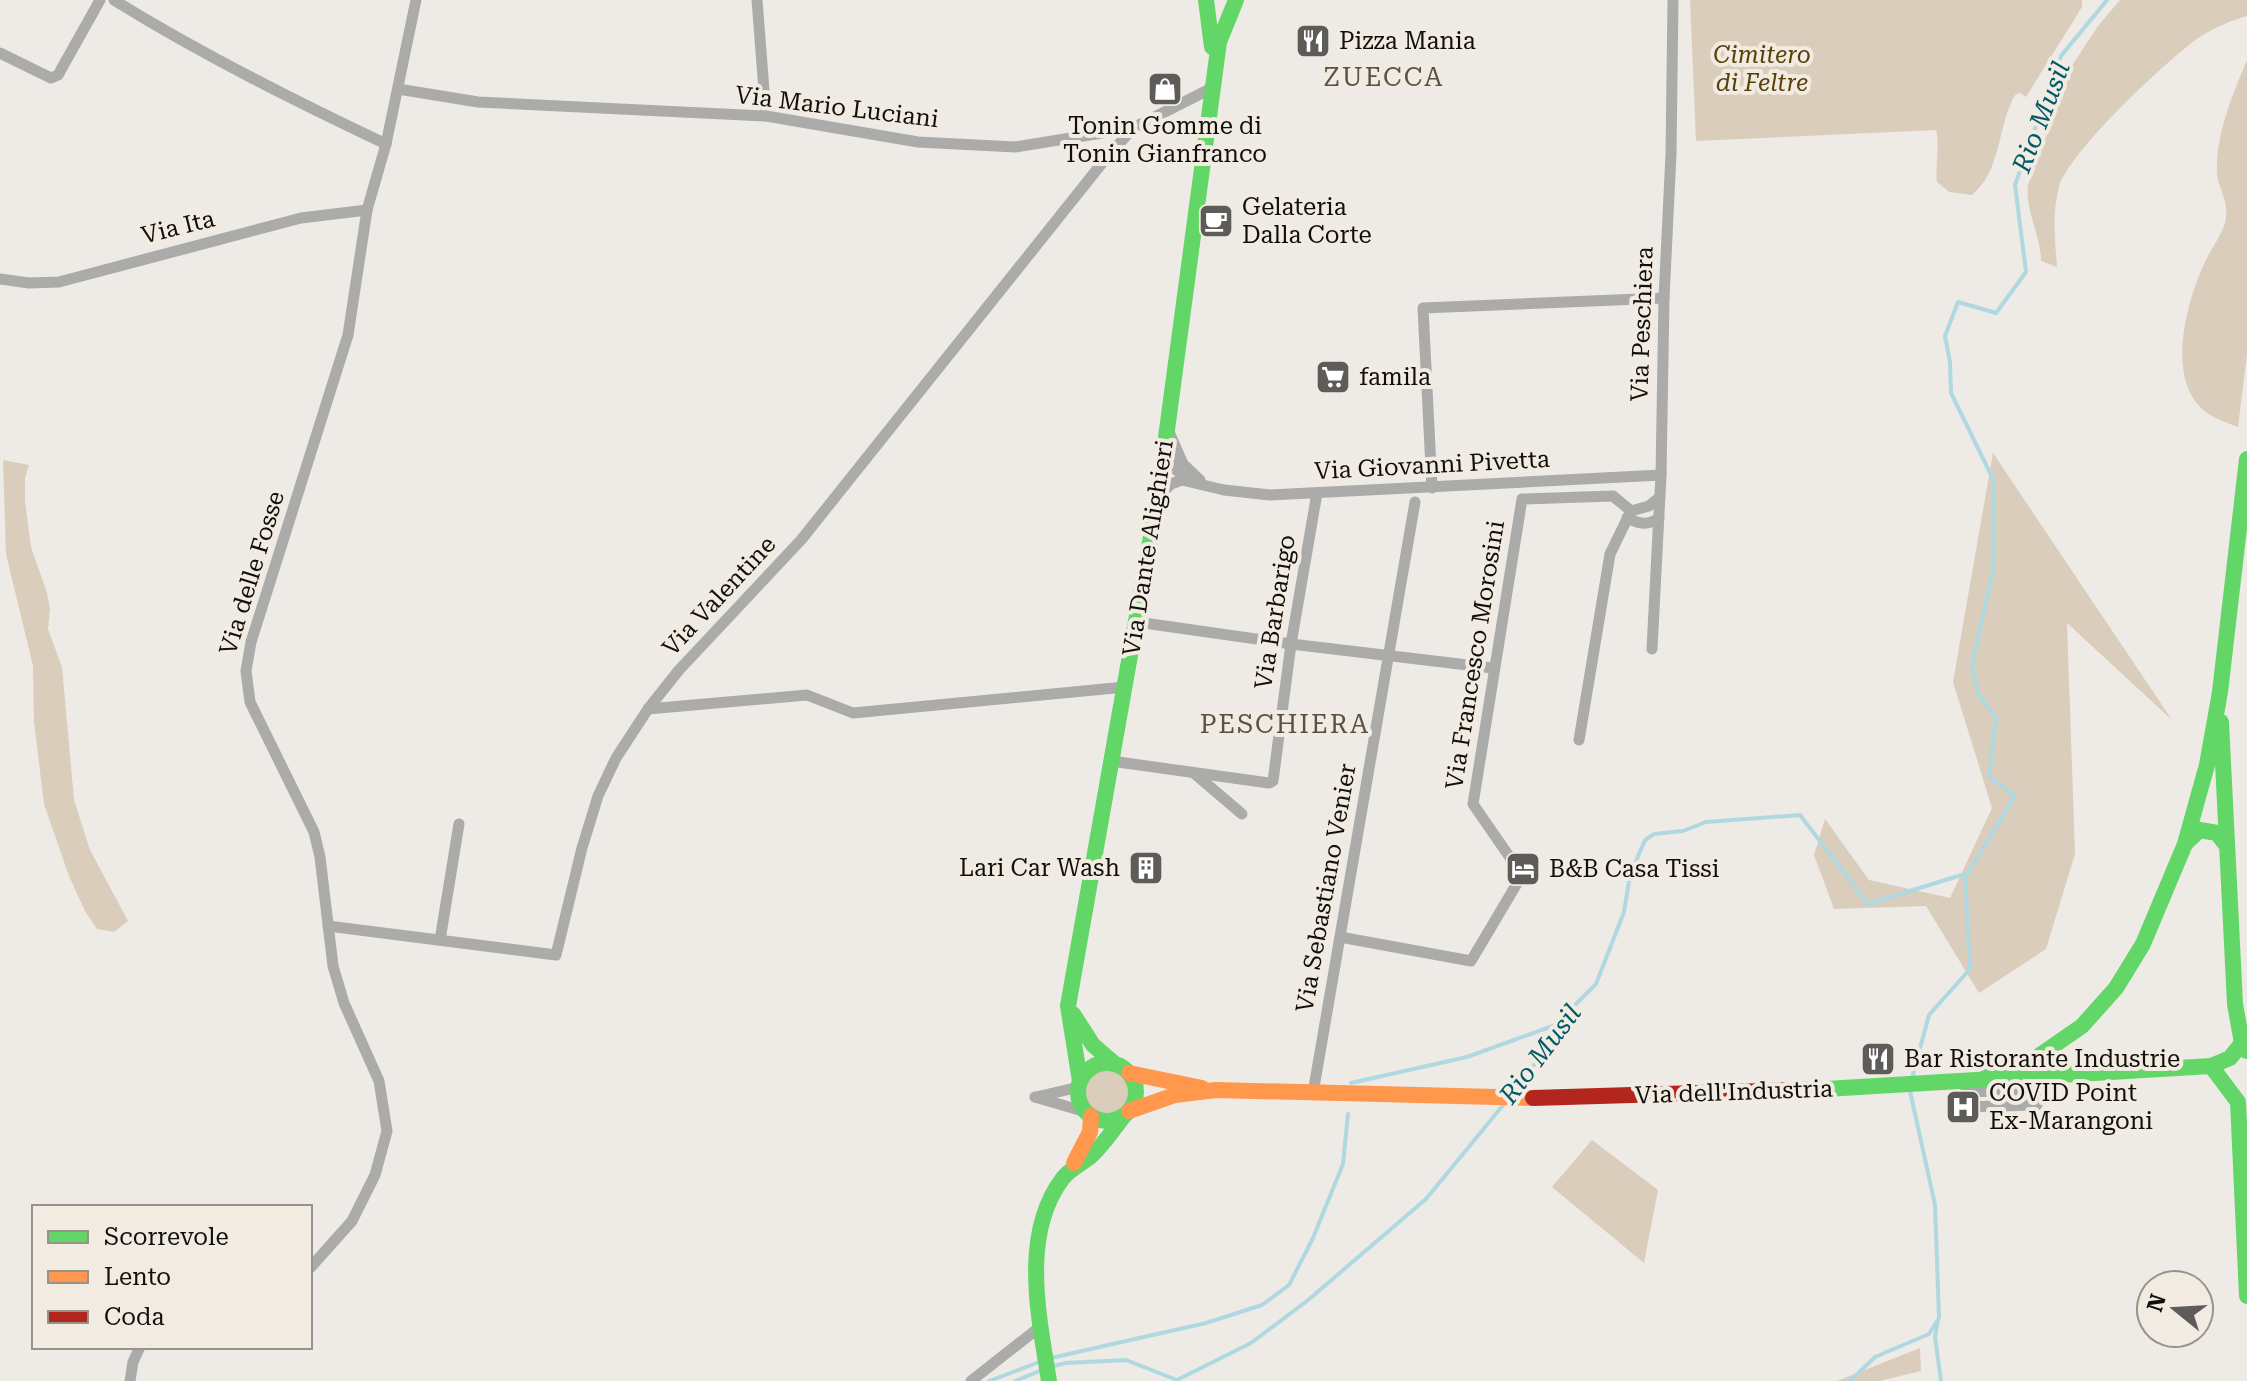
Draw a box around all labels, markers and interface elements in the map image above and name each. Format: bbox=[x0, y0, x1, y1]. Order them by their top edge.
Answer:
restaurant icon: Pizza Mania bbox=[1294, 22, 1332, 60]
place label: Pizza Mania bbox=[1339, 27, 1476, 55]
park label: Cimitero di Feltre bbox=[1713, 41, 1811, 97]
water label: Rio Musil bbox=[2006, 57, 2076, 178]
district label: ZUECCA bbox=[1323, 62, 1445, 92]
shop icon: Tonin Gomme di Tonin Gianfranco bbox=[1146, 70, 1184, 108]
street label: Via Mario Luciani bbox=[734, 81, 941, 133]
place label: Tonin Gomme di Tonin Gianfranco bbox=[1063, 112, 1267, 168]
place label: Gelateria Dalla Corte bbox=[1242, 193, 1372, 249]
cafe icon: Gelateria Dalla Corte bbox=[1197, 202, 1235, 240]
street label: Via Ita bbox=[139, 204, 217, 250]
street label: Via Peschiera bbox=[1625, 246, 1659, 402]
supermarket icon: famila bbox=[1314, 358, 1352, 396]
place label: famila bbox=[1359, 363, 1431, 391]
street label: Via Dante Alighieri bbox=[1117, 438, 1179, 658]
street label: Via Giovanni Pivetta bbox=[1313, 445, 1551, 485]
street label: Via delle Fosse bbox=[214, 488, 290, 658]
street label: Via Francesco Morosini bbox=[1440, 518, 1510, 791]
street label: Via Valentine bbox=[657, 530, 781, 662]
street label: Via Barbarigo bbox=[1249, 533, 1301, 691]
district label: PESCHIERA bbox=[1200, 709, 1370, 739]
street label: Via Sebastiano Venier bbox=[1290, 761, 1362, 1015]
building icon: Lari Car Wash bbox=[1127, 849, 1165, 887]
hotel icon: B&B Casa Tissi bbox=[1504, 850, 1542, 888]
place label: Lari Car Wash bbox=[959, 854, 1120, 882]
place label: B&B Casa Tissi bbox=[1549, 855, 1720, 883]
water label: Rio Musil bbox=[1492, 999, 1587, 1110]
restaurant icon: Bar Ristorante Industrie bbox=[1859, 1040, 1897, 1078]
place label: Bar Ristorante Industrie bbox=[1904, 1045, 2180, 1073]
street label: Via dell'Industria bbox=[1634, 1075, 1834, 1109]
place label: COVID Point Ex-Marangoni bbox=[1989, 1079, 2153, 1135]
hospital icon: COVID Point Ex-Marangoni bbox=[1944, 1088, 1982, 1126]
legend bbox=[32, 1205, 312, 1349]
text: Scorrevole bbox=[104, 1223, 229, 1251]
text: Lento bbox=[104, 1263, 171, 1291]
north arrow bbox=[2135, 1269, 2215, 1349]
text: N bbox=[2142, 1291, 2171, 1315]
text: Coda bbox=[104, 1303, 164, 1331]

